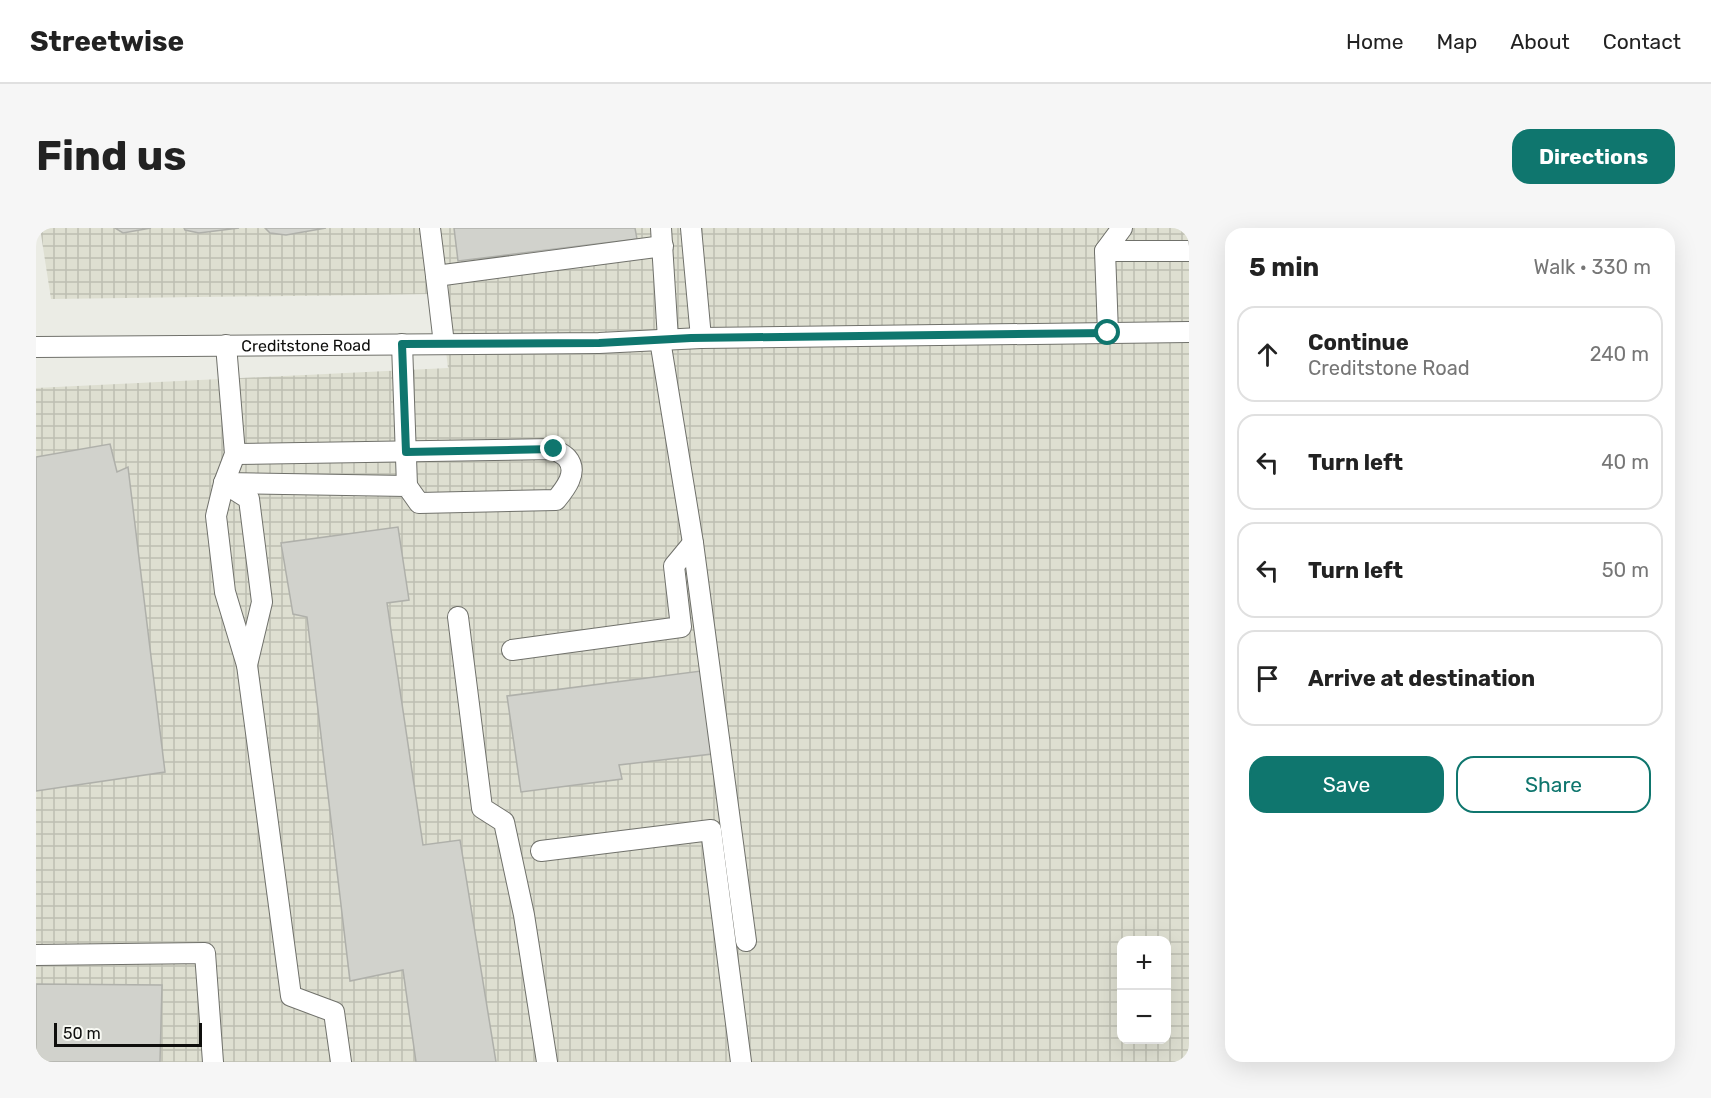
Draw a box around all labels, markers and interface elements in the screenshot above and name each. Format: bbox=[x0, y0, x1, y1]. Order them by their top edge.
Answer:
text: Streetwise bbox=[30, 25, 184, 58]
text: Home bbox=[1346, 29, 1403, 54]
text: Map bbox=[1436, 29, 1477, 54]
text: About bbox=[1510, 29, 1570, 54]
text: Contact bbox=[1603, 29, 1681, 54]
button: Directions bbox=[1512, 129, 1675, 184]
text: Find us bbox=[36, 131, 187, 181]
text: 5 min bbox=[1249, 252, 1319, 283]
text: Walk · 330 m bbox=[1534, 255, 1651, 279]
route start bbox=[1094, 319, 1120, 345]
text: Continue bbox=[1308, 329, 1409, 356]
street label: Creditstone Road bbox=[241, 335, 371, 355]
icon: ahead bbox=[1251, 338, 1284, 371]
text: 240 m bbox=[1590, 342, 1649, 366]
text: Creditstone Road bbox=[1308, 356, 1470, 380]
route end bbox=[540, 435, 566, 461]
icon: left bbox=[1251, 446, 1284, 479]
text: Turn left bbox=[1308, 449, 1403, 476]
text: 40 m bbox=[1601, 450, 1649, 474]
icon: left bbox=[1251, 554, 1284, 587]
text: Turn left bbox=[1308, 557, 1403, 584]
text: 50 m bbox=[1602, 558, 1649, 582]
icon: arrive bbox=[1251, 662, 1284, 695]
text: Arrive at destination bbox=[1308, 665, 1535, 692]
button: Save bbox=[1249, 756, 1444, 813]
button: Share bbox=[1456, 756, 1651, 813]
map controls bbox=[1117, 936, 1171, 1044]
button: + bbox=[1117, 936, 1171, 990]
button: − bbox=[1117, 990, 1171, 1044]
scale bar bbox=[54, 1020, 202, 1048]
text: 50 m bbox=[63, 1024, 101, 1043]

